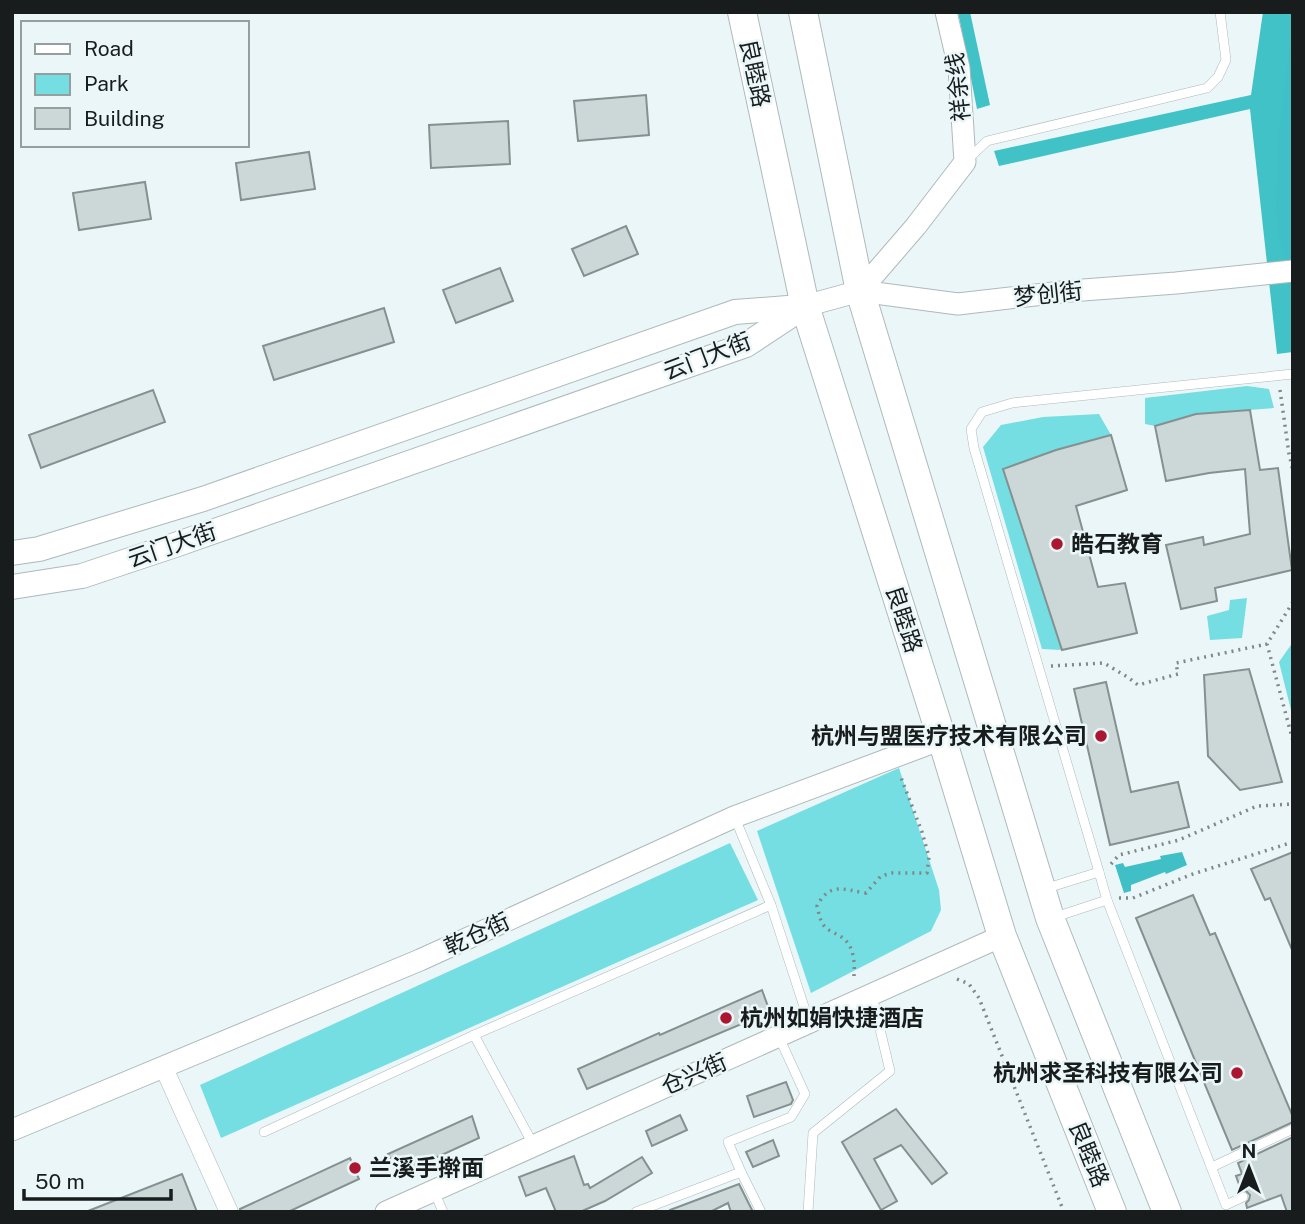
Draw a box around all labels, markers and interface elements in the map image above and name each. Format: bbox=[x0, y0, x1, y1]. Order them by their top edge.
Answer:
legend bbox=[21, 21, 248, 147]
text: Road bbox=[84, 36, 134, 61]
street label: 良睦路 bbox=[735, 36, 776, 109]
street label: 祥余线 bbox=[940, 51, 975, 123]
text: Park bbox=[84, 71, 129, 96]
text: Building bbox=[84, 106, 165, 131]
street label: 梦创街 bbox=[1012, 276, 1084, 311]
street label: 云门大街 bbox=[659, 326, 755, 385]
street label: 云门大街 bbox=[124, 517, 220, 572]
place label: 皓石教育 bbox=[1071, 530, 1163, 557]
marker: 皓石教育 bbox=[1049, 536, 1065, 552]
street label: 良睦路 bbox=[881, 582, 928, 656]
place label: 杭州与盟医疗技术有限公司 bbox=[811, 722, 1087, 749]
marker: 杭州与盟医疗技术有限公司 bbox=[1093, 728, 1109, 744]
street label: 乾仓街 bbox=[440, 907, 514, 960]
place label: 杭州如娟快捷酒店 bbox=[740, 1004, 924, 1031]
marker: 杭州如娟快捷酒店 bbox=[718, 1010, 734, 1026]
street label: 仓兴街 bbox=[657, 1047, 731, 1100]
place label: 杭州求圣科技有限公司 bbox=[993, 1059, 1223, 1086]
marker: 杭州求圣科技有限公司 bbox=[1229, 1065, 1245, 1081]
street label: 良睦路 bbox=[1064, 1117, 1115, 1191]
north arrow bbox=[1214, 1133, 1284, 1203]
text: N bbox=[1242, 1140, 1256, 1162]
place label: 兰溪手擀面 bbox=[369, 1154, 484, 1181]
scale bar bbox=[24, 1158, 172, 1202]
marker: 兰溪手擀面 bbox=[347, 1160, 363, 1176]
text: 50 m bbox=[35, 1169, 85, 1194]

